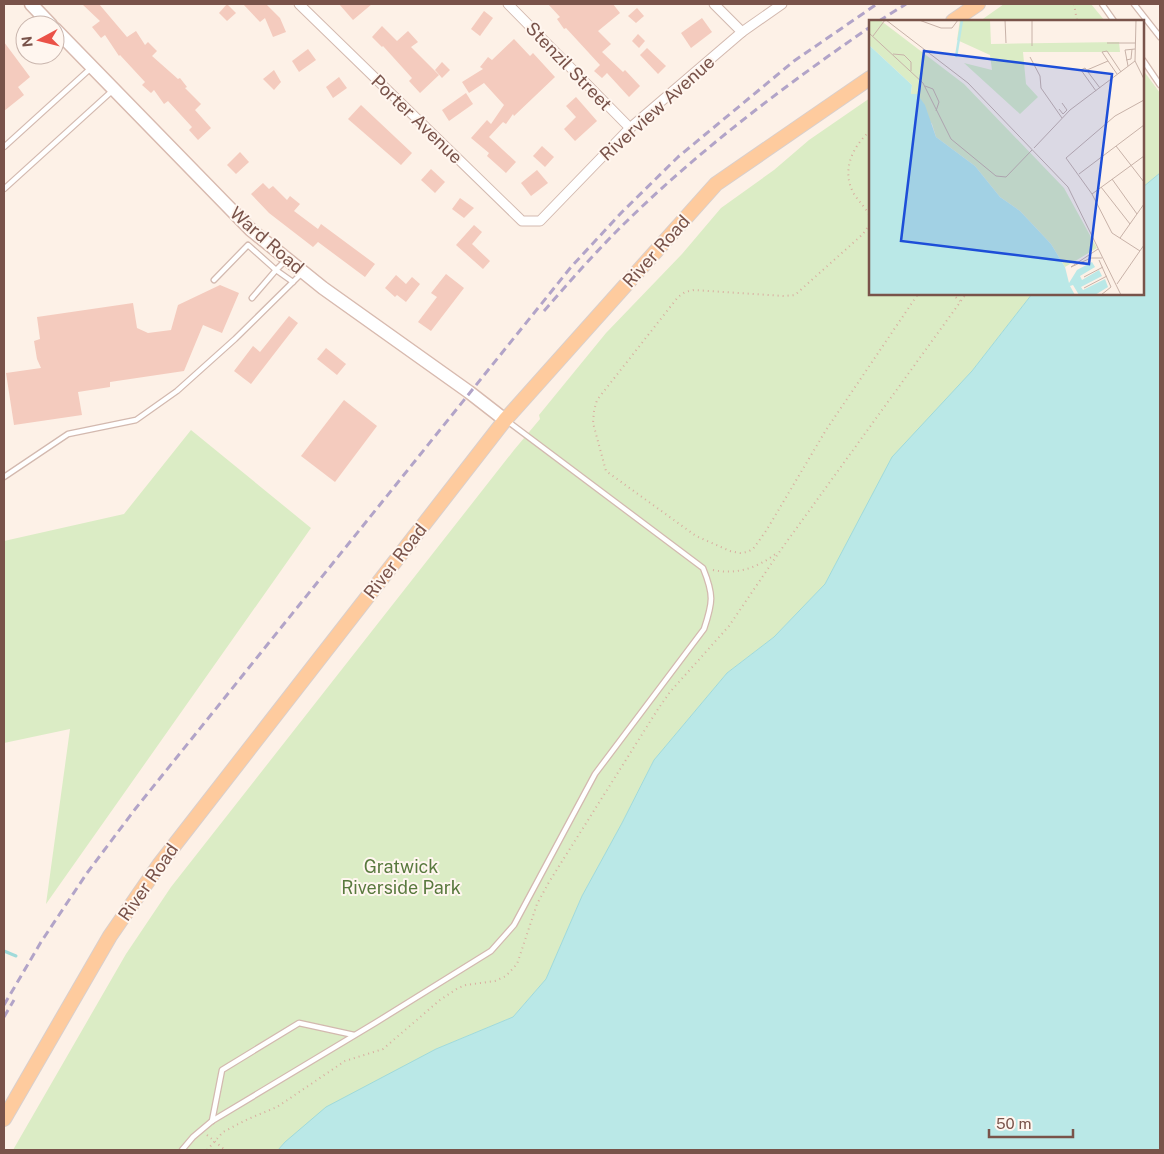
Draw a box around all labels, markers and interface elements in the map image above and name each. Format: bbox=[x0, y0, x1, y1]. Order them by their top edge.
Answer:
north arrow bbox=[15, 15, 65, 65]
street label: Stenzil Street bbox=[522, 17, 616, 115]
inset map bbox=[869, 20, 1144, 295]
text: N bbox=[18, 35, 36, 48]
street label: Riverview Avenue bbox=[595, 51, 719, 165]
street label: Porter Avenue bbox=[367, 70, 467, 168]
street label: Ward Road bbox=[226, 202, 308, 278]
street label: River Road bbox=[618, 211, 694, 291]
street label: River Road bbox=[359, 519, 431, 603]
street label: River Road bbox=[114, 839, 182, 925]
park label: Gratwick Riverside Park bbox=[341, 856, 461, 898]
scale bar bbox=[989, 1106, 1073, 1138]
text: 50 m bbox=[996, 1115, 1031, 1132]

